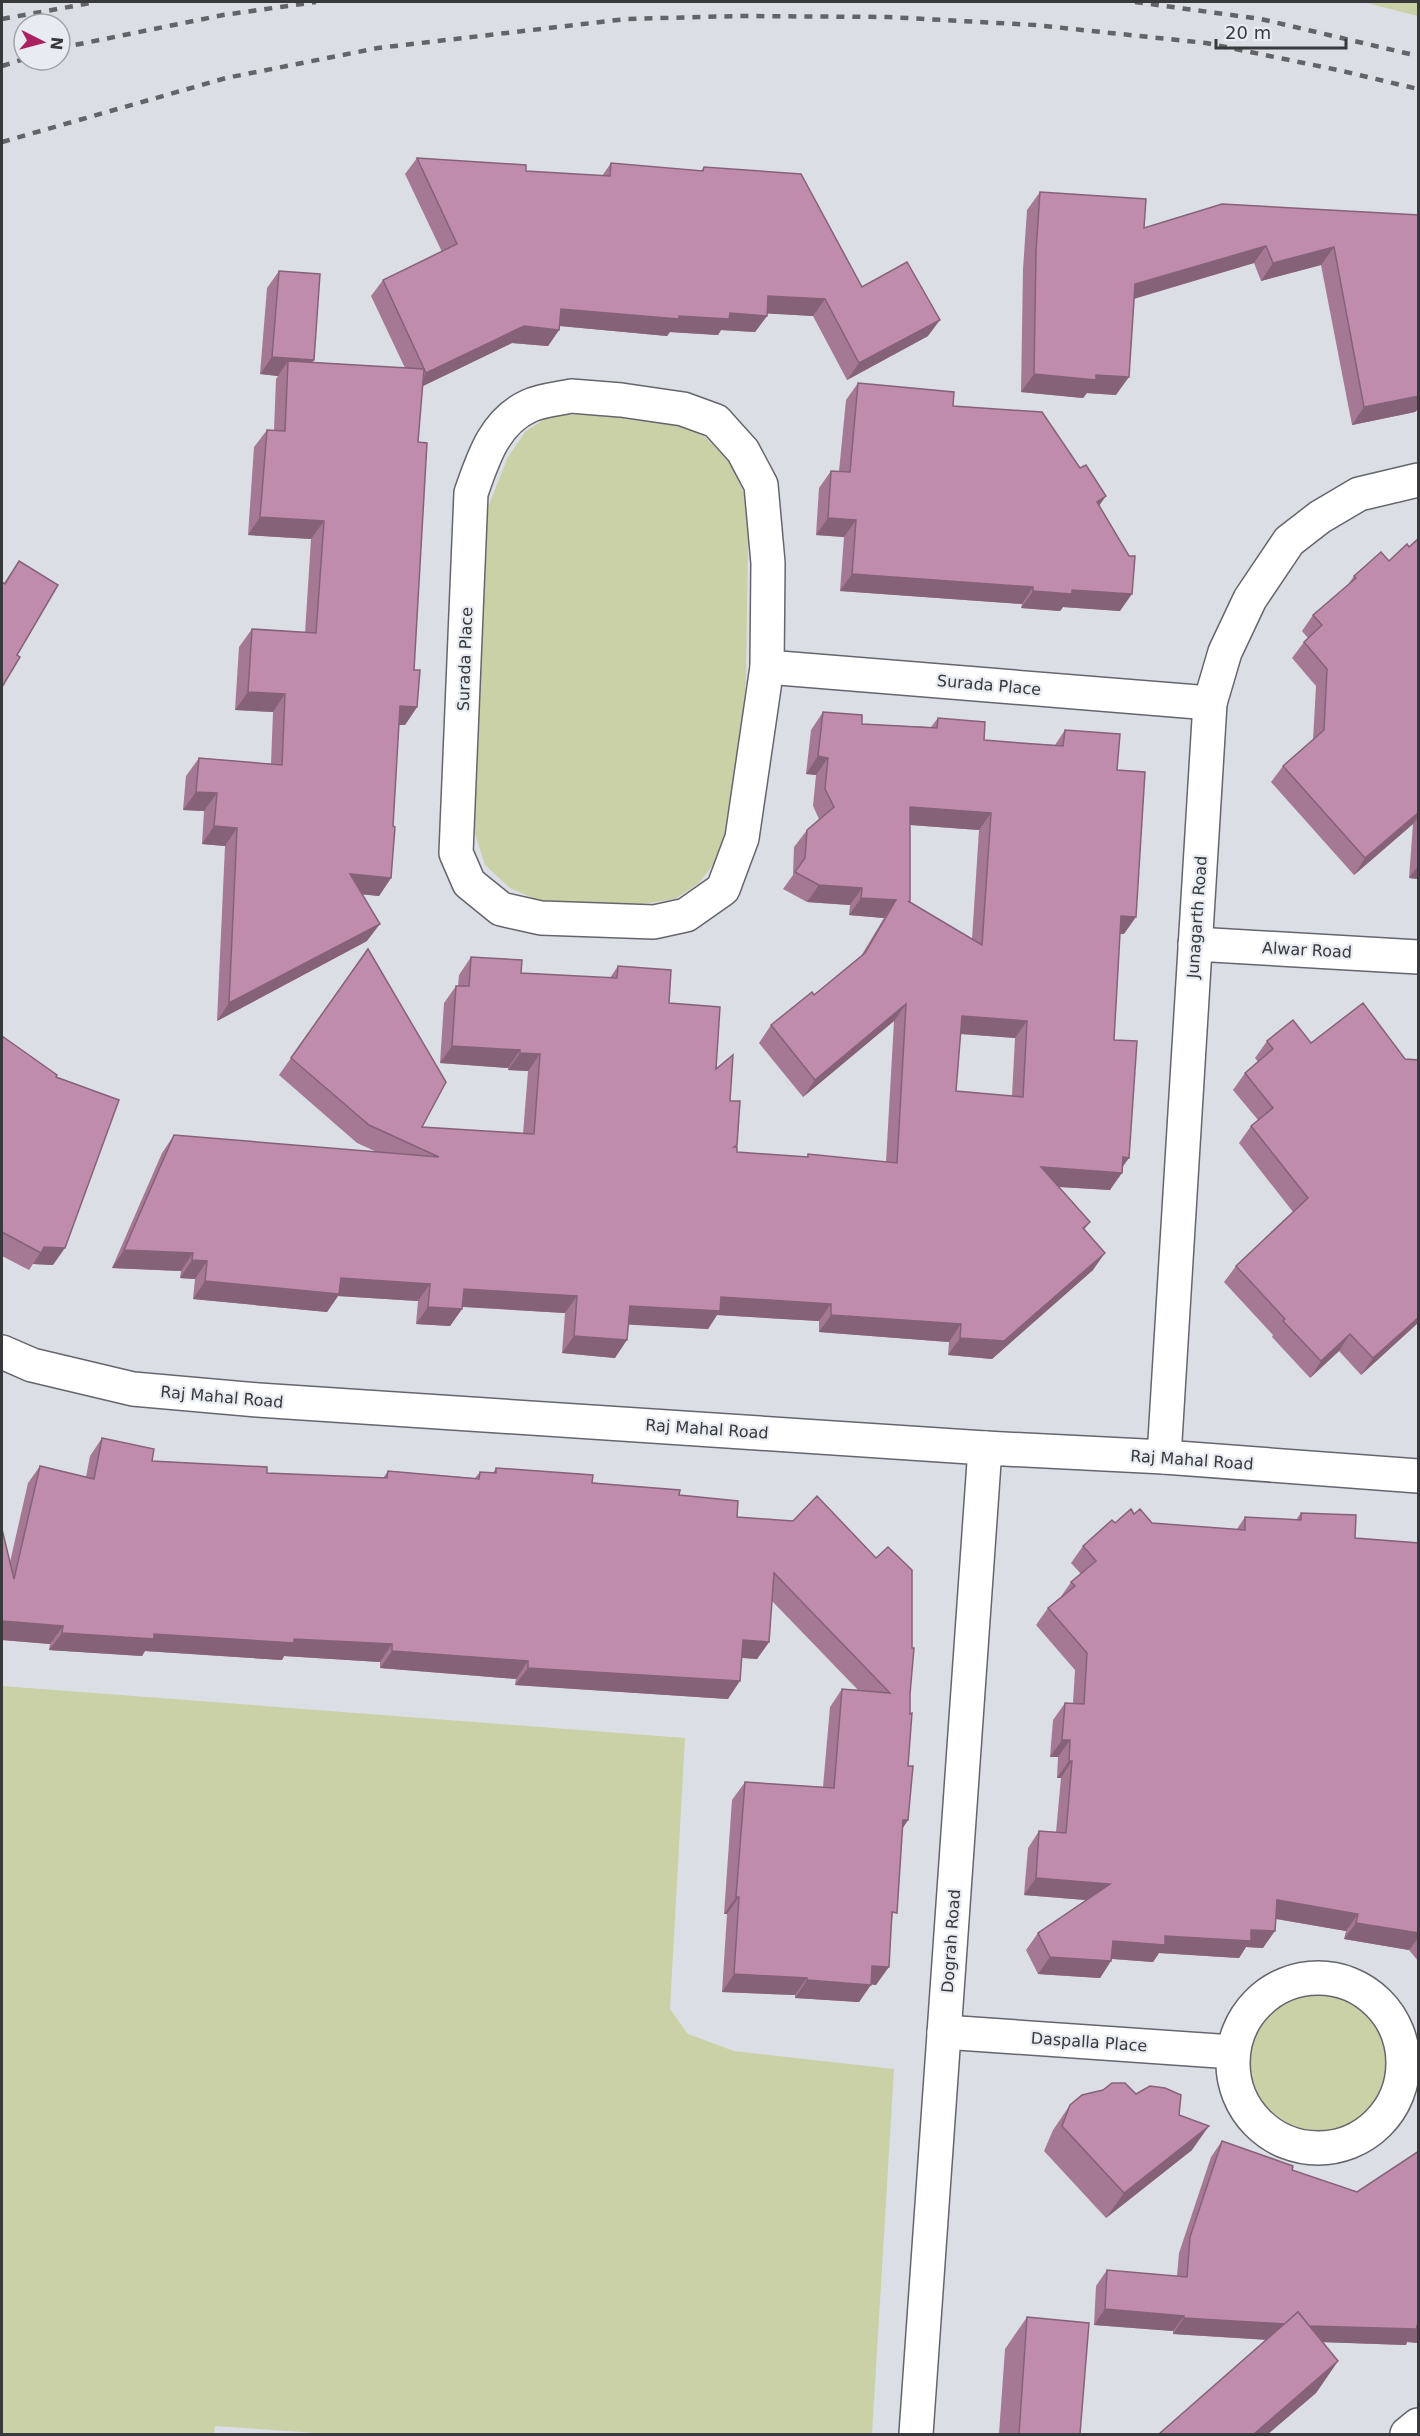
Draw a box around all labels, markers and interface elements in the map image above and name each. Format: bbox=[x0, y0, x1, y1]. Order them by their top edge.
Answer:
north arrow bbox=[12, 12, 72, 72]
scale bar bbox=[1216, 12, 1346, 50]
text: 20 m bbox=[1225, 22, 1271, 43]
text: N bbox=[46, 36, 67, 51]
street label: Surada Place bbox=[454, 607, 476, 711]
street label: Surada Place bbox=[936, 671, 1042, 699]
street label: Junagarth Road bbox=[1183, 855, 1211, 980]
street label: Alwar Road bbox=[1262, 938, 1352, 962]
street label: Raj Mahal Road bbox=[160, 1382, 284, 1412]
street label: Raj Mahal Road bbox=[645, 1415, 769, 1443]
street label: Raj Mahal Road bbox=[1130, 1446, 1254, 1474]
street label: Dograh Road bbox=[938, 1888, 964, 1994]
street label: Daspalla Place bbox=[1030, 2028, 1148, 2056]

